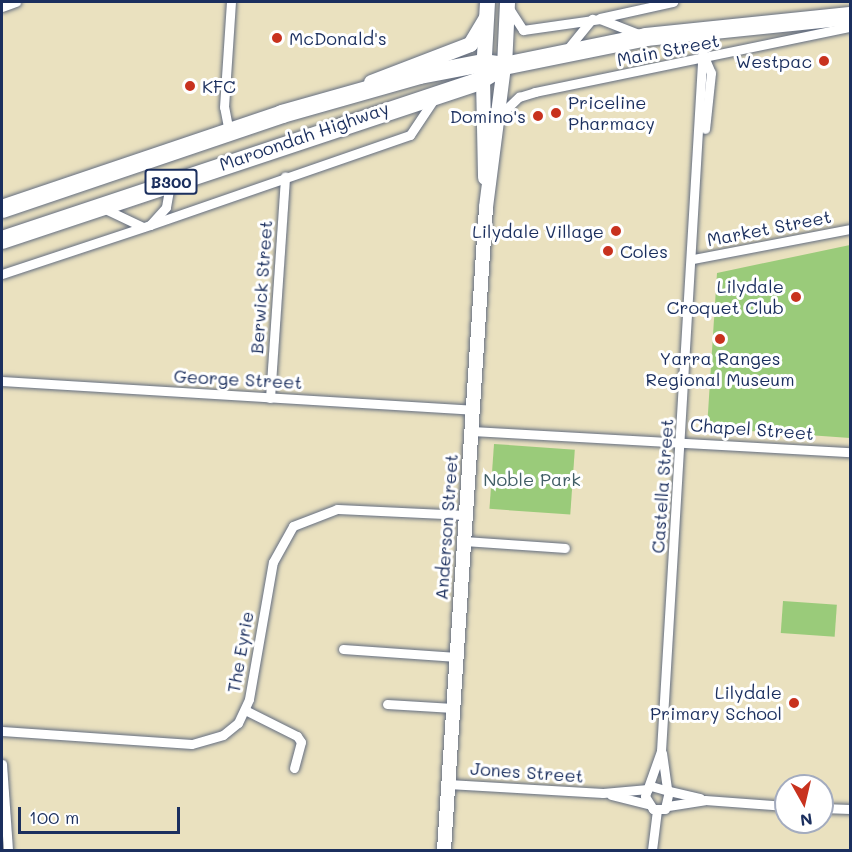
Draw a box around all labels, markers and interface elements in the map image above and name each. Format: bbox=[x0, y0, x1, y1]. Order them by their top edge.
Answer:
place label: McDonald's bbox=[289, 27, 387, 49]
street label: Main Street bbox=[615, 29, 721, 71]
marker: McDonald's bbox=[270, 31, 284, 45]
place label: Westpac bbox=[735, 50, 812, 72]
marker: Westpac bbox=[817, 54, 831, 68]
place label: KFC bbox=[202, 75, 236, 97]
marker: KFC bbox=[183, 79, 197, 93]
place label: Priceline Pharmacy bbox=[568, 92, 655, 134]
street label: Maroondah Highway bbox=[216, 97, 392, 175]
place label: Domino's bbox=[450, 105, 526, 127]
marker: Priceline Pharmacy bbox=[549, 106, 563, 120]
marker: Domino's bbox=[531, 109, 545, 123]
road number: B300 bbox=[144, 169, 198, 195]
street label: Market Street bbox=[705, 205, 833, 251]
street label: Berwick Street bbox=[246, 219, 276, 355]
place label: Lilydale Village bbox=[472, 220, 604, 242]
marker: Lilydale Village bbox=[609, 224, 623, 238]
place label: Coles bbox=[620, 240, 668, 262]
marker: Coles bbox=[601, 244, 615, 258]
place label: Lilydale Croquet Club bbox=[667, 276, 784, 318]
marker: Lilydale Croquet Club bbox=[789, 290, 803, 304]
marker: Yarra Ranges Regional Museum bbox=[713, 332, 727, 346]
place label: Yarra Ranges Regional Museum bbox=[645, 348, 795, 391]
street label: George Street bbox=[173, 365, 303, 393]
street label: Chapel Street bbox=[689, 414, 815, 444]
street label: Castella Street bbox=[647, 418, 677, 554]
street label: Anderson Street bbox=[430, 453, 462, 601]
park label: Noble Park bbox=[483, 468, 581, 490]
street label: The Eyrie bbox=[222, 610, 258, 694]
place label: Lilydale Primary School bbox=[650, 682, 782, 724]
marker: Lilydale Primary School bbox=[787, 696, 801, 710]
street label: Jones Street bbox=[470, 757, 584, 787]
north arrow bbox=[774, 774, 834, 834]
scale bar bbox=[21, 795, 183, 833]
text: 100 m bbox=[29, 805, 79, 829]
text: N bbox=[799, 809, 814, 832]

